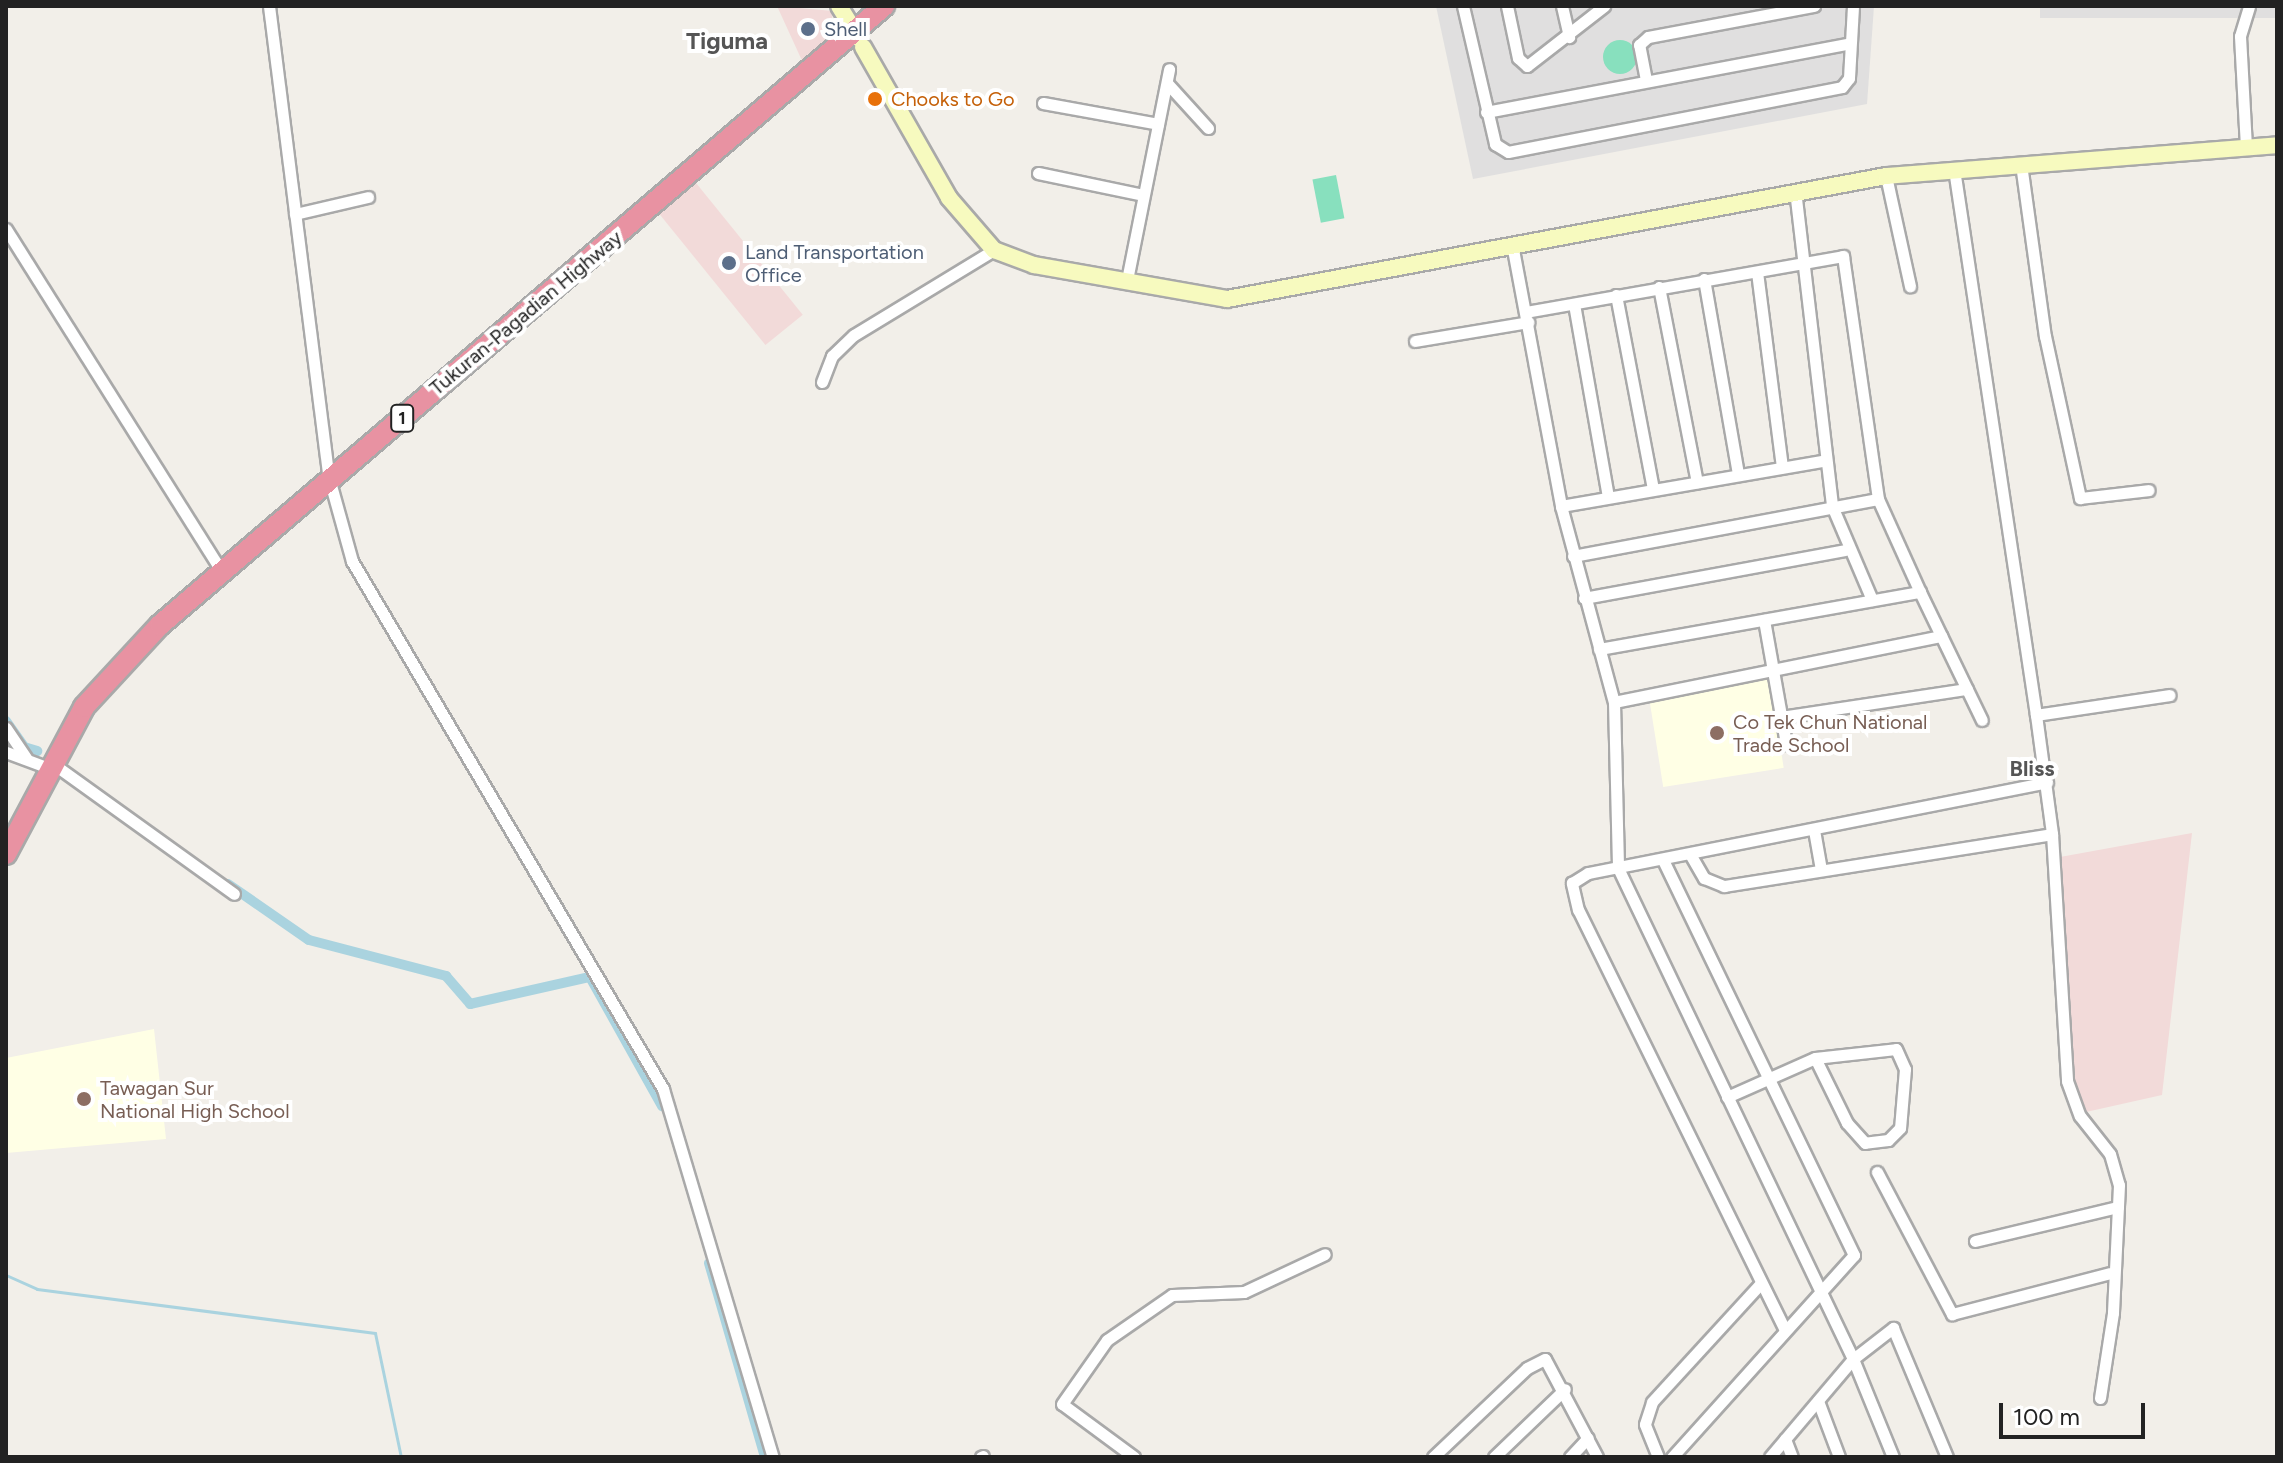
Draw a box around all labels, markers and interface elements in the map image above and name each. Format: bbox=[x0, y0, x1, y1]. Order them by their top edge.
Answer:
place label: Shell bbox=[824, 17, 867, 41]
marker: Shell bbox=[799, 20, 817, 38]
district label: Tiguma bbox=[686, 27, 768, 55]
place label: Chooks to Go bbox=[891, 87, 1015, 111]
marker: Chooks to Go bbox=[866, 90, 884, 108]
street label: Tukuran-Pagadian Highway bbox=[425, 226, 627, 400]
place label: Land Transportation Office bbox=[745, 240, 924, 287]
marker: Land Transportation Office bbox=[720, 254, 738, 272]
road number: 1 bbox=[390, 404, 414, 432]
place label: Co Tek Chun National Trade School bbox=[1733, 710, 1927, 757]
marker: Co Tek Chun National Trade School bbox=[1708, 724, 1726, 742]
district label: Bliss bbox=[2009, 756, 2055, 782]
place label: Tawagan Sur National High School bbox=[100, 1076, 290, 1123]
marker: Tawagan Sur National High School bbox=[75, 1090, 93, 1108]
scale bar bbox=[2003, 1387, 2149, 1437]
text: 100 m bbox=[2013, 1402, 2080, 1431]

